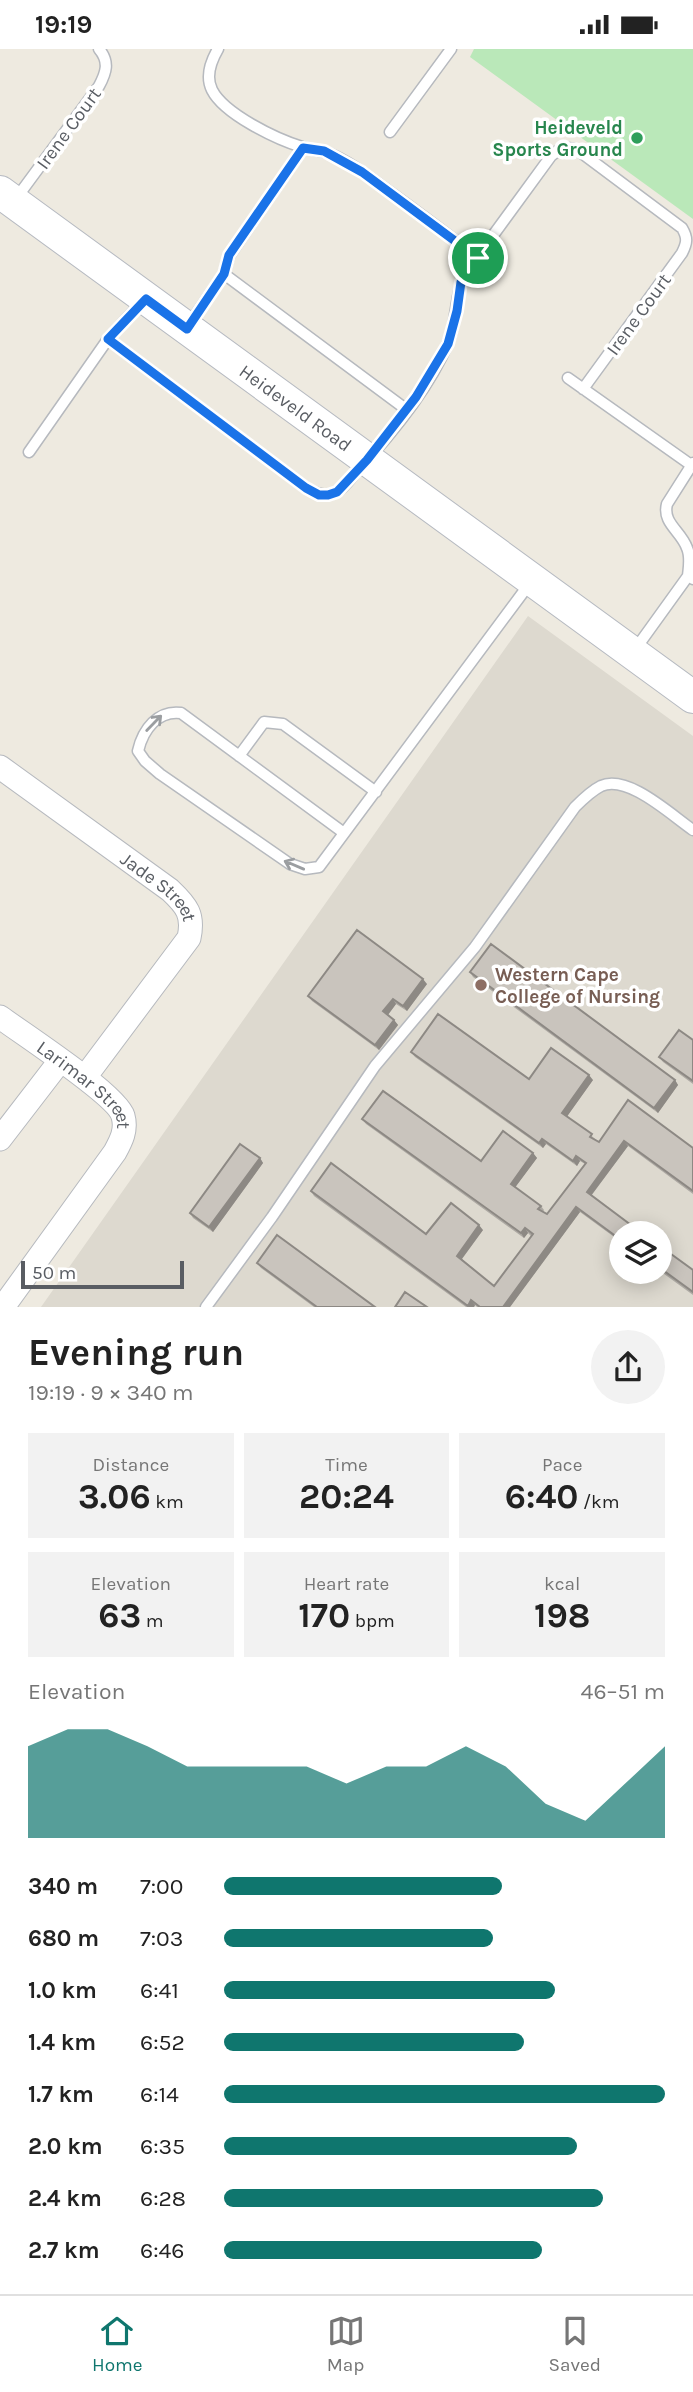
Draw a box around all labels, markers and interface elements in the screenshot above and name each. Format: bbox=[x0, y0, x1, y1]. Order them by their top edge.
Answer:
text: 19:19 bbox=[35, 9, 92, 40]
street label: Irene Court bbox=[32, 84, 106, 174]
place label: Heideveld Sports Ground bbox=[492, 117, 623, 161]
marker: Heideveld Sports Ground bbox=[629, 130, 645, 146]
pin bbox=[448, 228, 508, 288]
icon: arrive bbox=[459, 239, 497, 277]
street label: Irene Court bbox=[602, 270, 676, 360]
street label: Heideveld Road bbox=[235, 360, 356, 457]
one-way arrow bbox=[146, 715, 163, 732]
street label: Jade Street bbox=[116, 848, 200, 924]
one-way arrow bbox=[284, 857, 305, 870]
place label: Western Cape College of Nursing bbox=[495, 964, 660, 1008]
marker: Western Cape College of Nursing bbox=[473, 977, 489, 993]
street label: Larimar Street bbox=[32, 1036, 134, 1129]
map controls bbox=[609, 1221, 672, 1284]
button: layers bbox=[609, 1221, 672, 1284]
scale bar bbox=[21, 1258, 184, 1290]
text: 50 m bbox=[32, 1262, 76, 1284]
text: Evening run bbox=[28, 1330, 244, 1375]
button: share bbox=[591, 1330, 665, 1404]
text: 19:19 · 9 × 340 m bbox=[28, 1379, 194, 1406]
text: Distance bbox=[92, 1454, 169, 1476]
text: Time bbox=[325, 1454, 368, 1476]
text: Pace bbox=[542, 1454, 582, 1476]
text: 3.06 bbox=[78, 1476, 151, 1517]
text: 20:24 bbox=[299, 1476, 394, 1517]
text: 6:40 bbox=[505, 1476, 578, 1517]
text: km bbox=[151, 1491, 184, 1513]
text: /km bbox=[578, 1491, 620, 1513]
text: Elevation bbox=[91, 1573, 171, 1595]
text: Heart rate bbox=[304, 1573, 389, 1595]
text: kcal bbox=[544, 1573, 580, 1595]
text: 63 bbox=[98, 1595, 141, 1636]
text: 170 bbox=[298, 1595, 350, 1636]
text: 198 bbox=[534, 1595, 590, 1636]
text: m bbox=[141, 1610, 163, 1632]
text: bpm bbox=[350, 1610, 395, 1632]
text: Elevation bbox=[28, 1678, 125, 1705]
text: 46–51 m bbox=[581, 1678, 665, 1705]
text: 340 m bbox=[28, 1873, 98, 1900]
text: 7:00 bbox=[140, 1873, 183, 1900]
text: 680 m bbox=[28, 1925, 99, 1952]
text: 7:03 bbox=[140, 1925, 183, 1952]
text: 1.0 km bbox=[28, 1977, 97, 2004]
text: 6:41 bbox=[140, 1977, 179, 2004]
text: 1.4 km bbox=[28, 2029, 96, 2056]
text: 6:52 bbox=[140, 2029, 185, 2056]
text: 1.7 km bbox=[28, 2081, 94, 2108]
text: 6:14 bbox=[140, 2081, 179, 2108]
text: 2.0 km bbox=[28, 2133, 103, 2160]
text: 6:35 bbox=[140, 2133, 185, 2160]
text: 2.4 km bbox=[28, 2185, 102, 2212]
text: 6:28 bbox=[140, 2185, 186, 2212]
text: 2.7 km bbox=[28, 2237, 100, 2264]
text: 6:46 bbox=[140, 2237, 184, 2264]
tab: Home bbox=[92, 2312, 143, 2376]
tab: Map bbox=[327, 2312, 365, 2376]
tab: Saved bbox=[549, 2312, 601, 2376]

